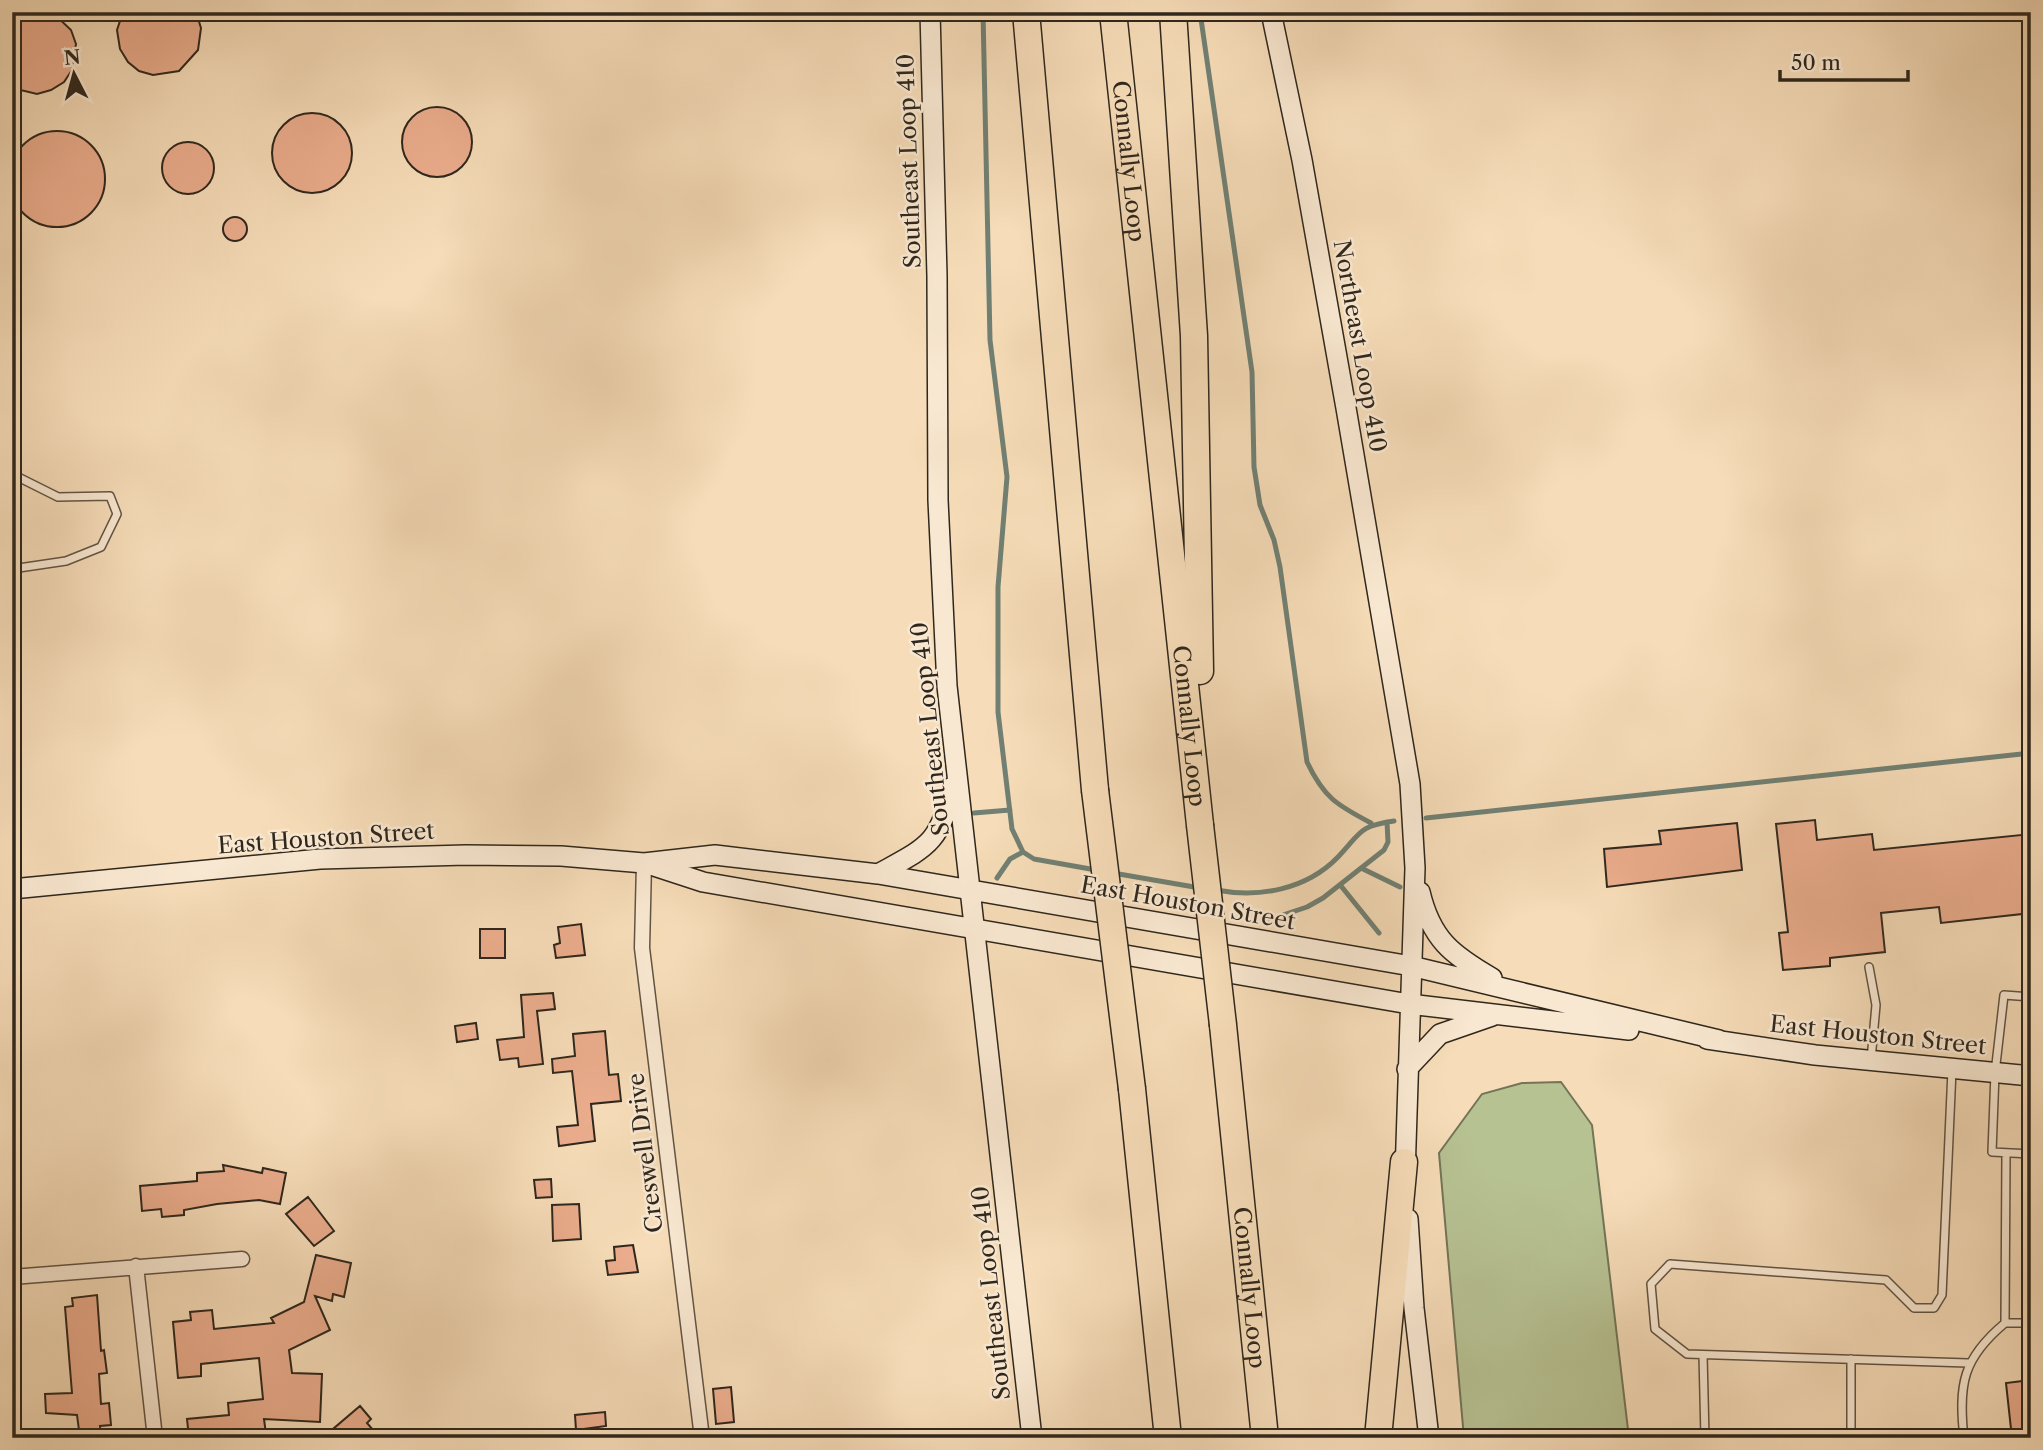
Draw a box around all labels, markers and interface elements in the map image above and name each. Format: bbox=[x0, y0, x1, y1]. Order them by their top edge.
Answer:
north arrow bbox=[38, 38, 108, 108]
scale bar bbox=[1780, 38, 1908, 82]
text: N bbox=[63, 45, 82, 70]
text: 50 m bbox=[1791, 50, 1841, 75]
street label: Southeast Loop 410 bbox=[891, 53, 927, 269]
street label: Connally Loop bbox=[1106, 79, 1151, 243]
street label: Northeast Loop 410 bbox=[1328, 238, 1392, 454]
street label: Southeast Loop 410 bbox=[905, 621, 955, 837]
street label: Connally Loop bbox=[1167, 644, 1212, 808]
street label: East Houston Street bbox=[217, 816, 435, 860]
street label: East Houston Street bbox=[1079, 870, 1297, 936]
street label: East Houston Street bbox=[1768, 1010, 1988, 1060]
street label: Creswell Drive bbox=[621, 1072, 669, 1234]
street label: Southeast Loop 410 bbox=[966, 1185, 1016, 1401]
street label: Connally Loop bbox=[1228, 1206, 1272, 1370]

